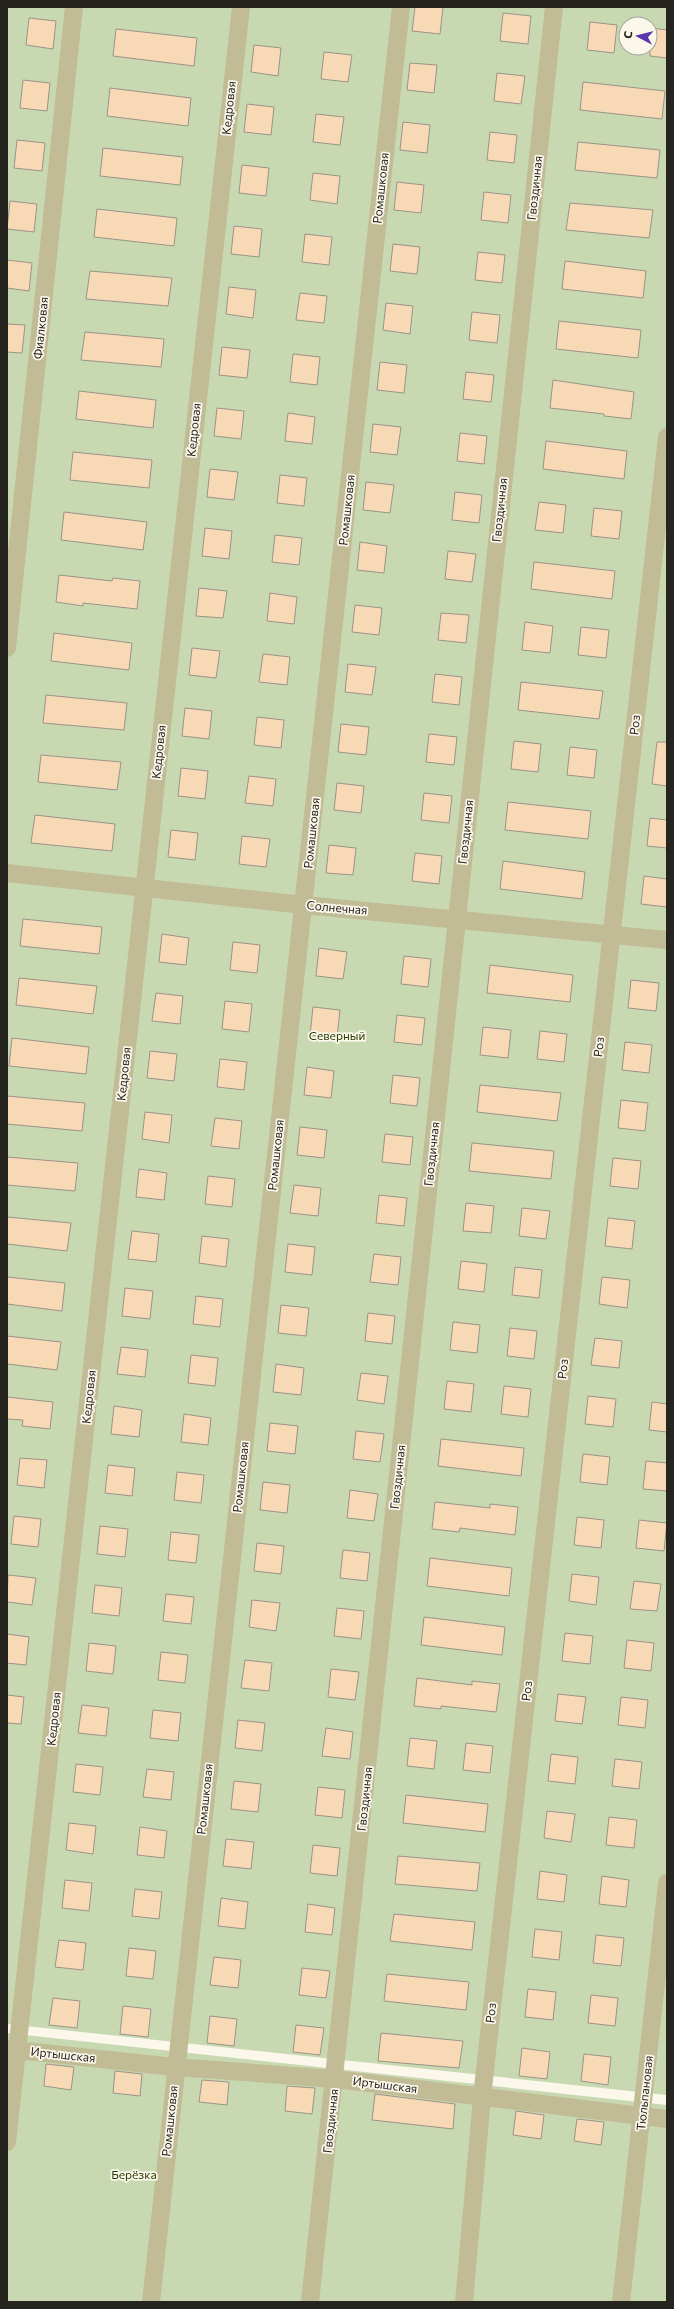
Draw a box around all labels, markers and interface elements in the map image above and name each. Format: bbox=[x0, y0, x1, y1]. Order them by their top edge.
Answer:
north arrow bbox=[618, 16, 658, 56]
text: С bbox=[621, 30, 635, 39]
street label: Кедровая bbox=[218, 80, 238, 136]
street label: Ромашковая bbox=[369, 152, 391, 224]
street label: Гвоздичная bbox=[524, 155, 544, 221]
street label: Фиалковая bbox=[30, 296, 50, 360]
street label: Кедровая bbox=[183, 402, 203, 458]
street label: Ромашковая bbox=[335, 474, 357, 546]
street label: Гвоздичная bbox=[489, 477, 509, 543]
street label: Роз bbox=[626, 714, 642, 736]
street label: Кедровая bbox=[148, 724, 168, 780]
street label: Ромашковая bbox=[300, 797, 322, 869]
street label: Гвоздичная bbox=[455, 799, 475, 865]
street label: Солнечная bbox=[306, 897, 368, 917]
park label: Северный bbox=[309, 1028, 365, 1042]
street label: Роз bbox=[590, 1036, 606, 1058]
street label: Кедровая bbox=[113, 1046, 133, 1102]
street label: Ромашковая bbox=[264, 1119, 286, 1191]
street label: Гвоздичная bbox=[421, 1121, 441, 1187]
street label: Роз bbox=[554, 1358, 570, 1380]
street label: Кедровая bbox=[78, 1369, 98, 1425]
street label: Ромашковая bbox=[229, 1441, 251, 1513]
street label: Гвоздичная bbox=[387, 1444, 407, 1510]
street label: Роз bbox=[518, 1680, 534, 1702]
street label: Кедровая bbox=[43, 1691, 63, 1747]
street label: Ромашковая bbox=[193, 1763, 215, 1835]
street label: Гвоздичная bbox=[354, 1766, 374, 1832]
street label: Роз bbox=[482, 2002, 498, 2024]
street label: Иртышская bbox=[30, 2044, 96, 2064]
street label: Тюльпановая bbox=[633, 2055, 655, 2131]
street label: Иртышская bbox=[352, 2073, 418, 2095]
street label: Ромашковая bbox=[158, 2085, 180, 2157]
street label: Гвоздичная bbox=[320, 2088, 340, 2154]
park label: Берёзка bbox=[111, 2167, 157, 2181]

